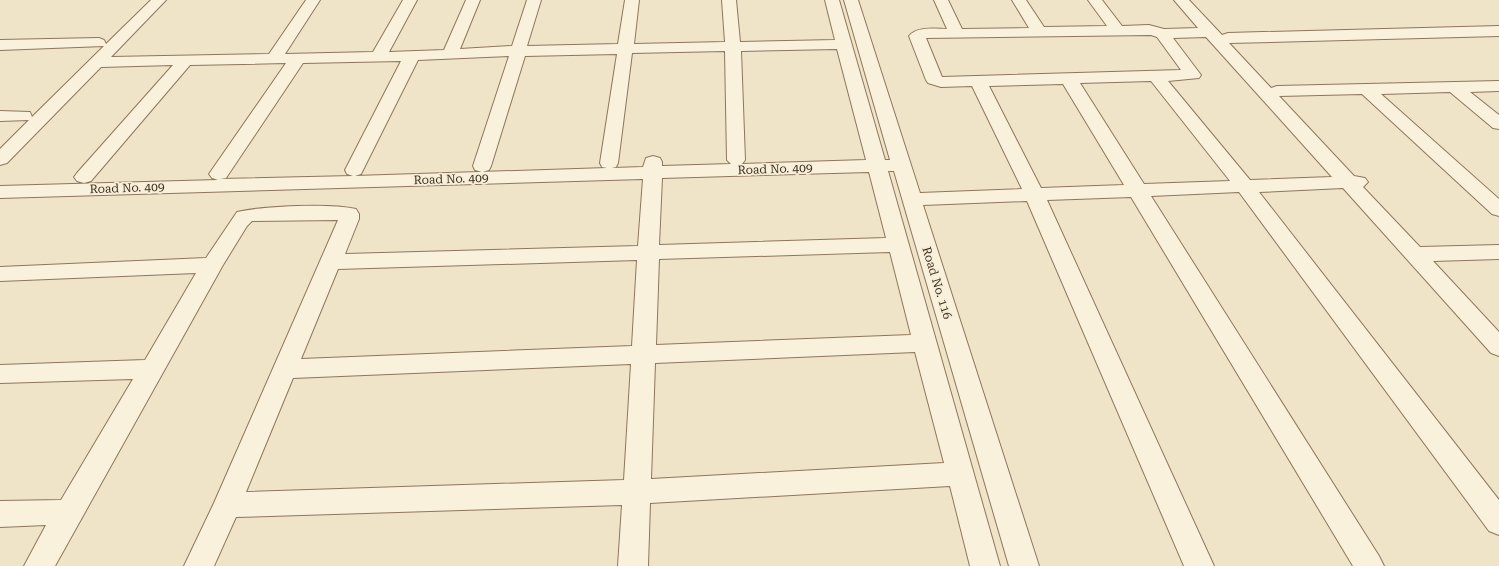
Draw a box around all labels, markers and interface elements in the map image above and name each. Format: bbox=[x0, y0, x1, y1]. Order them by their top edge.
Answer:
street label: Road No. 409 bbox=[737, 161, 813, 177]
street label: Road No. 409 bbox=[413, 171, 489, 187]
street label: Road No. 409 bbox=[89, 180, 165, 196]
street label: Road No. 116 bbox=[919, 245, 955, 321]

